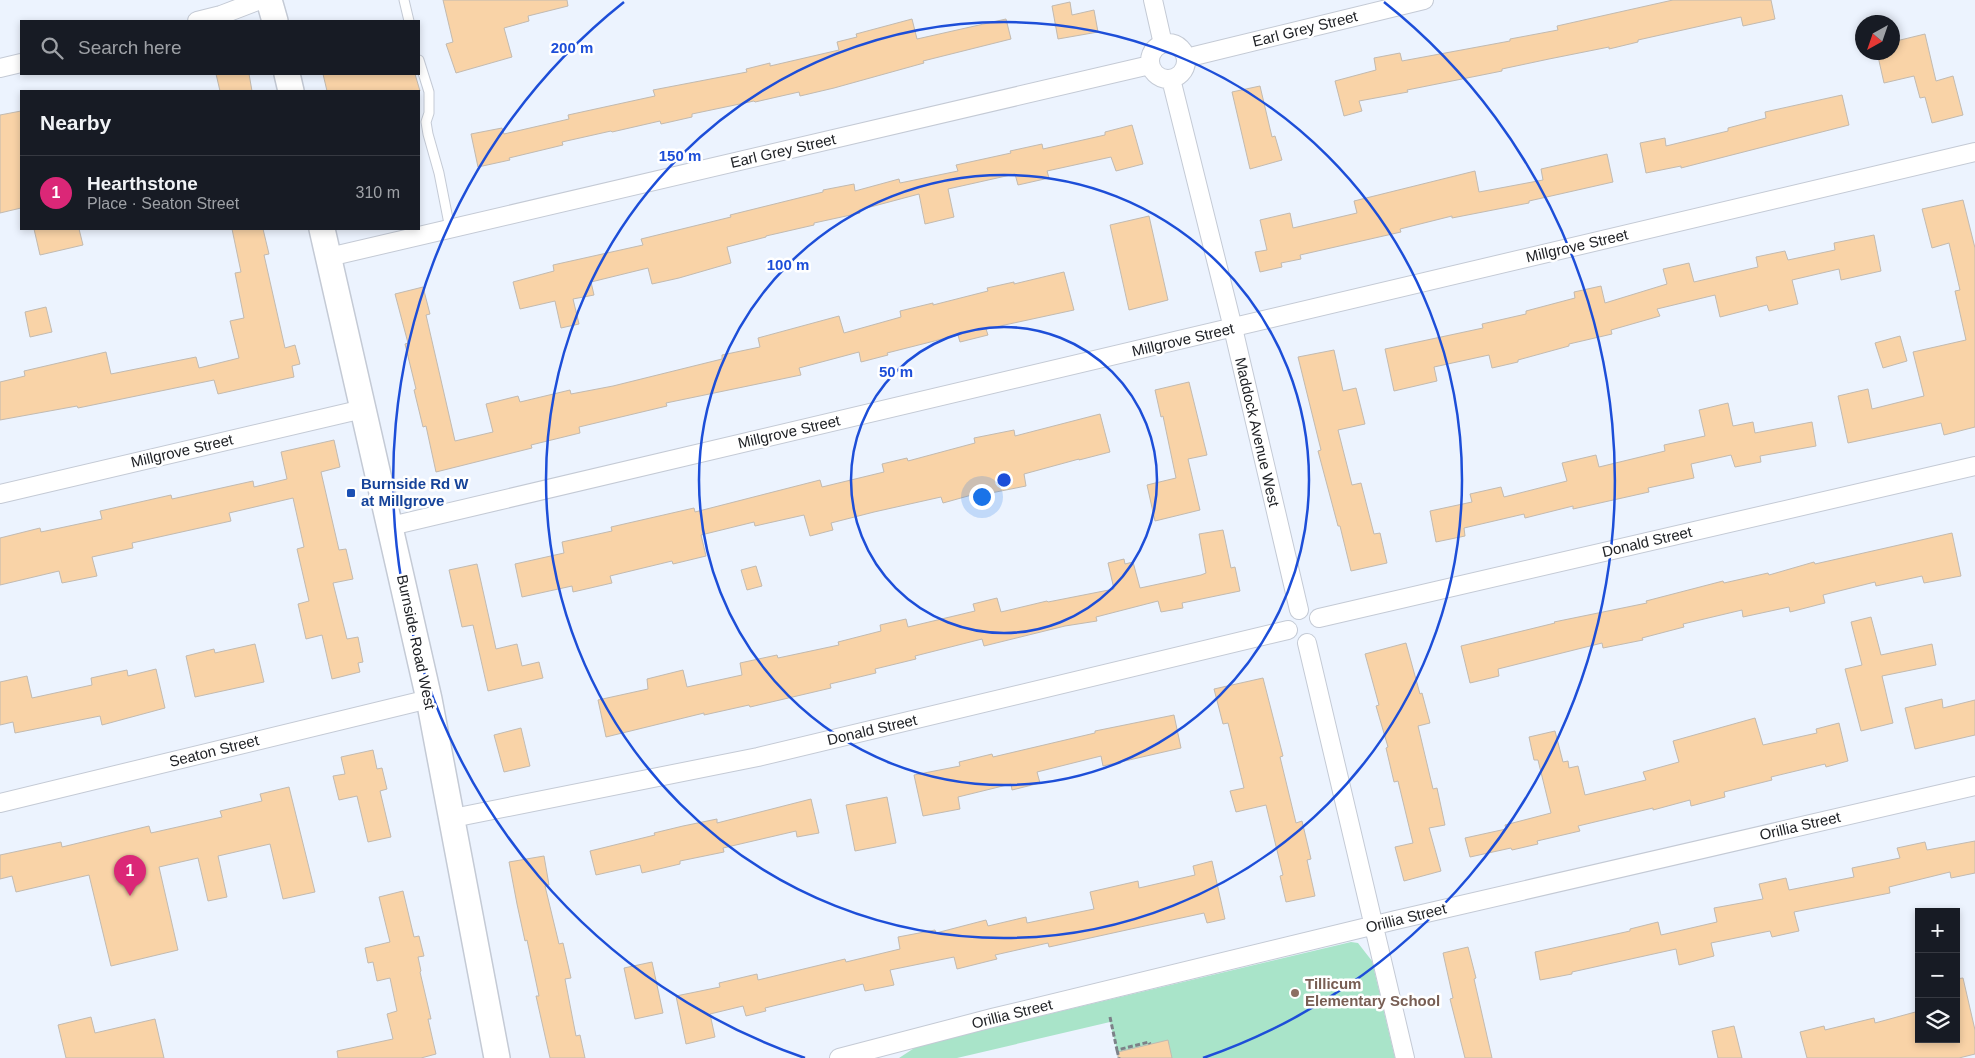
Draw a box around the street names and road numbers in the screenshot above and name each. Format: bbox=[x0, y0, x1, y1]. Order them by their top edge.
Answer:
street label: Earl Grey Street bbox=[1251, 7, 1360, 50]
street label: Earl Grey Street bbox=[729, 130, 838, 171]
street label: Millgrove Street bbox=[1524, 225, 1630, 266]
street label: Millgrove Street bbox=[1130, 319, 1236, 360]
street label: Maddock Avenue West bbox=[1232, 355, 1283, 509]
street label: Millgrove Street bbox=[736, 411, 842, 452]
street label: Millgrove Street bbox=[129, 430, 235, 471]
street label: Donald Street bbox=[1600, 523, 1694, 560]
street label: Burnside Road West bbox=[394, 573, 439, 712]
street label: Donald Street bbox=[825, 711, 919, 748]
street label: Seaton Street bbox=[167, 731, 261, 770]
street label: Orillia Street bbox=[1758, 808, 1843, 843]
street label: Orillia Street bbox=[1364, 899, 1449, 936]
street label: Orillia Street bbox=[970, 995, 1055, 1032]

